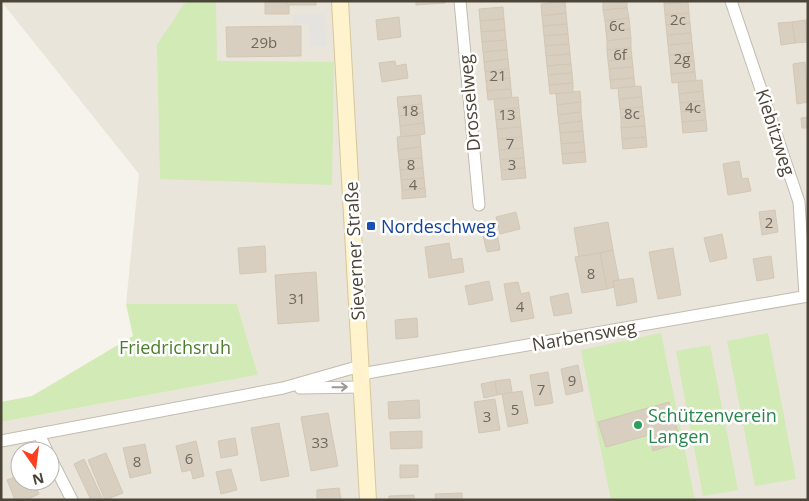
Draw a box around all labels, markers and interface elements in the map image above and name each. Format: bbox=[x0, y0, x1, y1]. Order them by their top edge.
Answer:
house number: 2c bbox=[670, 9, 686, 29]
house number: 6c bbox=[609, 15, 625, 35]
house number: 29b bbox=[251, 32, 277, 52]
house number: 6f bbox=[613, 44, 628, 64]
house number: 2g bbox=[674, 48, 690, 68]
street label: Drosselweg bbox=[453, 53, 485, 152]
house number: 21 bbox=[489, 65, 507, 85]
street label: Kiebitzweg bbox=[751, 86, 801, 179]
house number: 4c bbox=[685, 97, 701, 117]
house number: 18 bbox=[401, 100, 419, 120]
house number: 8c bbox=[624, 103, 640, 123]
house number: 13 bbox=[498, 104, 516, 124]
house number: 7 bbox=[506, 133, 514, 153]
house number: 8 bbox=[407, 154, 415, 174]
house number: 3 bbox=[508, 154, 516, 174]
house number: 4 bbox=[409, 174, 418, 194]
street label: Sieverner Straße bbox=[338, 181, 370, 321]
house number: 2 bbox=[765, 212, 773, 232]
place label: Nordeschweg bbox=[381, 214, 496, 238]
marker: Nordeschweg bbox=[365, 220, 377, 232]
house number: 8 bbox=[587, 263, 595, 283]
house number: 31 bbox=[288, 288, 306, 308]
house number: 4 bbox=[516, 296, 525, 316]
street label: Narbensweg bbox=[530, 314, 638, 356]
park label: Friedrichsruh bbox=[119, 335, 231, 359]
house number: 9 bbox=[568, 370, 576, 390]
house number: 7 bbox=[537, 379, 545, 399]
one-way arrow bbox=[332, 382, 348, 392]
house number: 5 bbox=[511, 399, 519, 419]
place label: Schützenverein Langen bbox=[648, 403, 777, 448]
house number: 3 bbox=[483, 406, 491, 426]
marker: Schützenverein Langen bbox=[632, 419, 644, 431]
house number: 33 bbox=[311, 432, 329, 452]
north arrow bbox=[10, 441, 60, 491]
house number: 6 bbox=[185, 448, 193, 468]
house number: 8 bbox=[133, 451, 141, 471]
text: N bbox=[30, 469, 46, 490]

